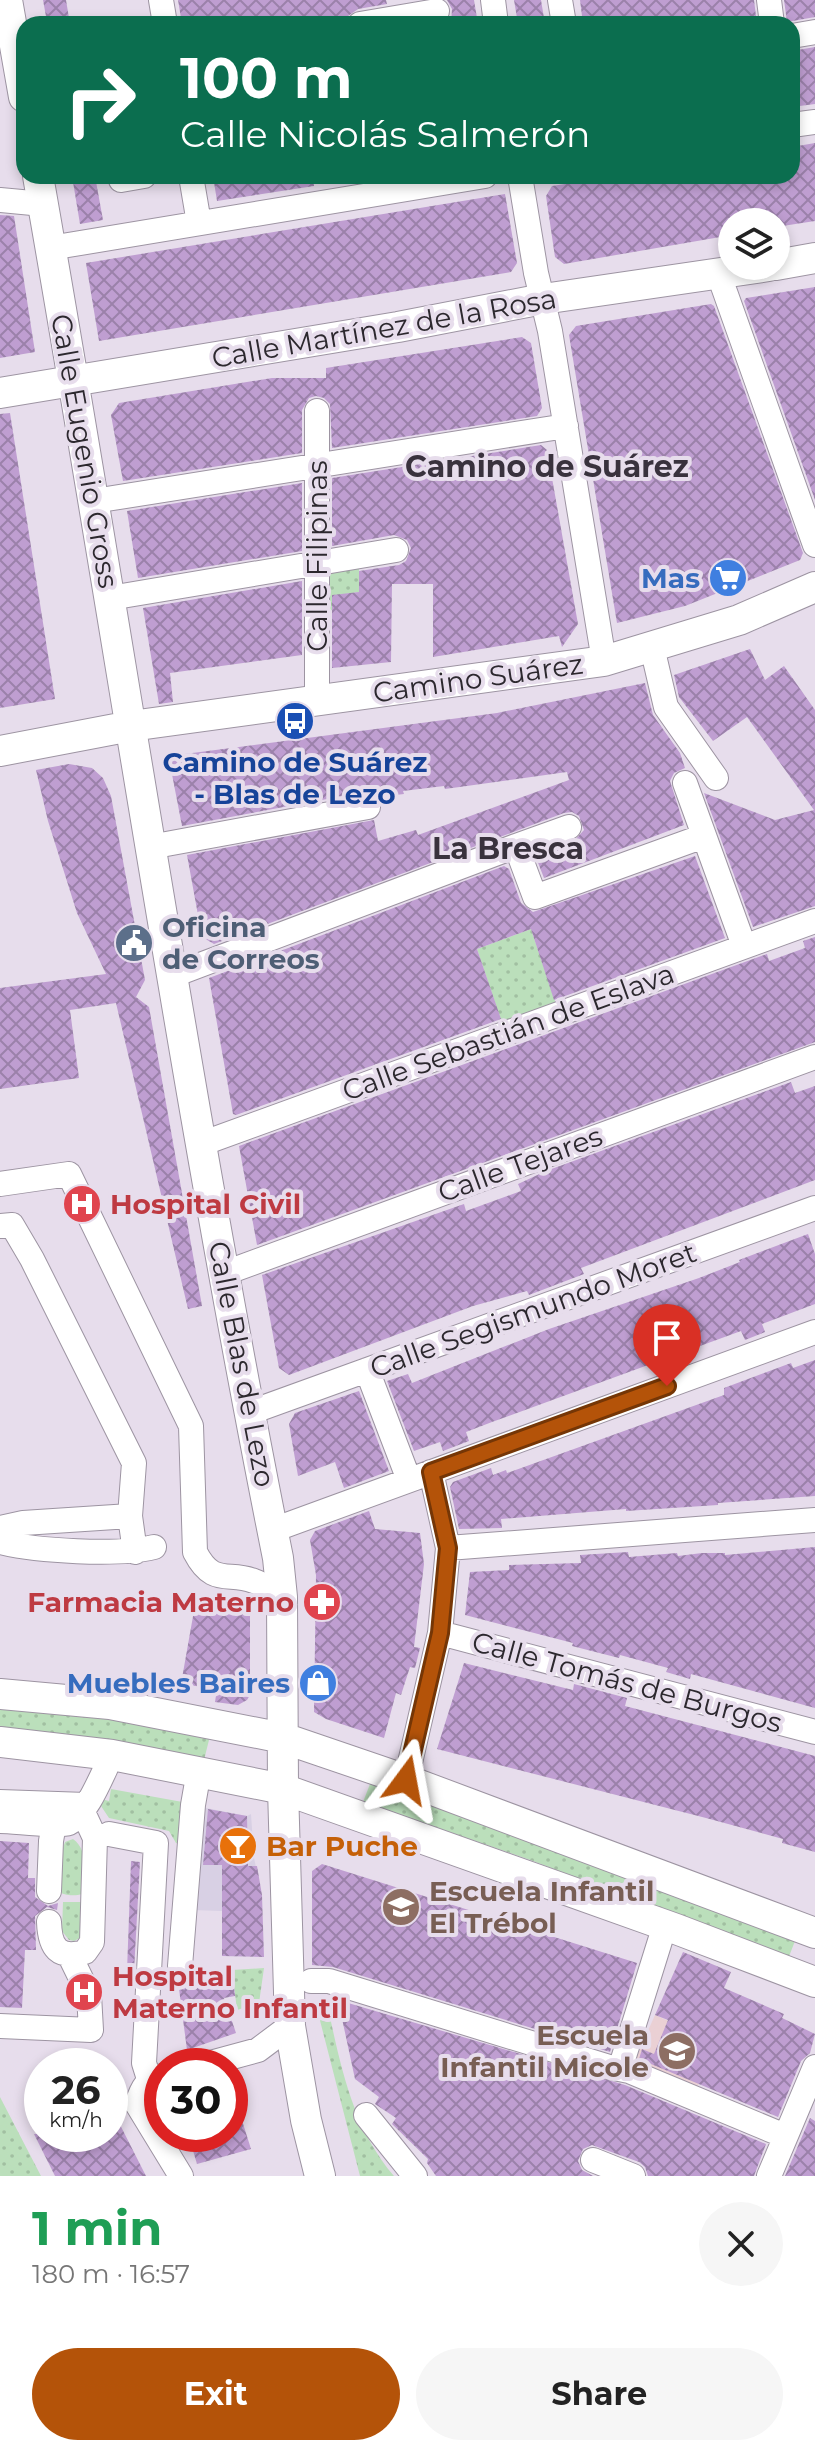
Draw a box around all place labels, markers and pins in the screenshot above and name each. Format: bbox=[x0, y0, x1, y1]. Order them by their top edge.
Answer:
supermarket icon: Mas bbox=[707, 557, 749, 599]
place label: Mas bbox=[641, 561, 700, 595]
bus stop icon: Camino de Suárez - Blas de Lezo bbox=[274, 700, 316, 742]
place label: Camino de Suárez - Blas de Lezo bbox=[163, 745, 427, 811]
place label: Oficina de Correos bbox=[162, 910, 320, 976]
public building icon: Oficina de Correos bbox=[113, 922, 155, 964]
hospital icon: Hospital Civil bbox=[61, 1183, 103, 1225]
place label: Hospital Civil bbox=[110, 1187, 301, 1221]
pin bbox=[633, 1304, 701, 1386]
pharmacy icon: Farmacia Materno bbox=[301, 1581, 343, 1623]
place label: Farmacia Materno bbox=[27, 1585, 294, 1619]
shop icon: Muebles Baires bbox=[297, 1662, 339, 1704]
place label: Muebles Baires bbox=[67, 1666, 290, 1700]
bar icon: Bar Puche bbox=[217, 1825, 259, 1867]
place label: Bar Puche bbox=[266, 1829, 418, 1863]
place label: Escuela Infantil El Trébol bbox=[429, 1874, 654, 1940]
school or university icon: Escuela Infantil El Trébol bbox=[380, 1886, 422, 1928]
place label: Hospital Materno Infantil bbox=[112, 1959, 348, 2025]
hospital icon: Hospital Materno Infantil bbox=[63, 1971, 105, 2013]
place label: Escuela Infantil Micole bbox=[440, 2018, 649, 2084]
school or university icon: Escuela Infantil Micole bbox=[656, 2030, 698, 2072]

